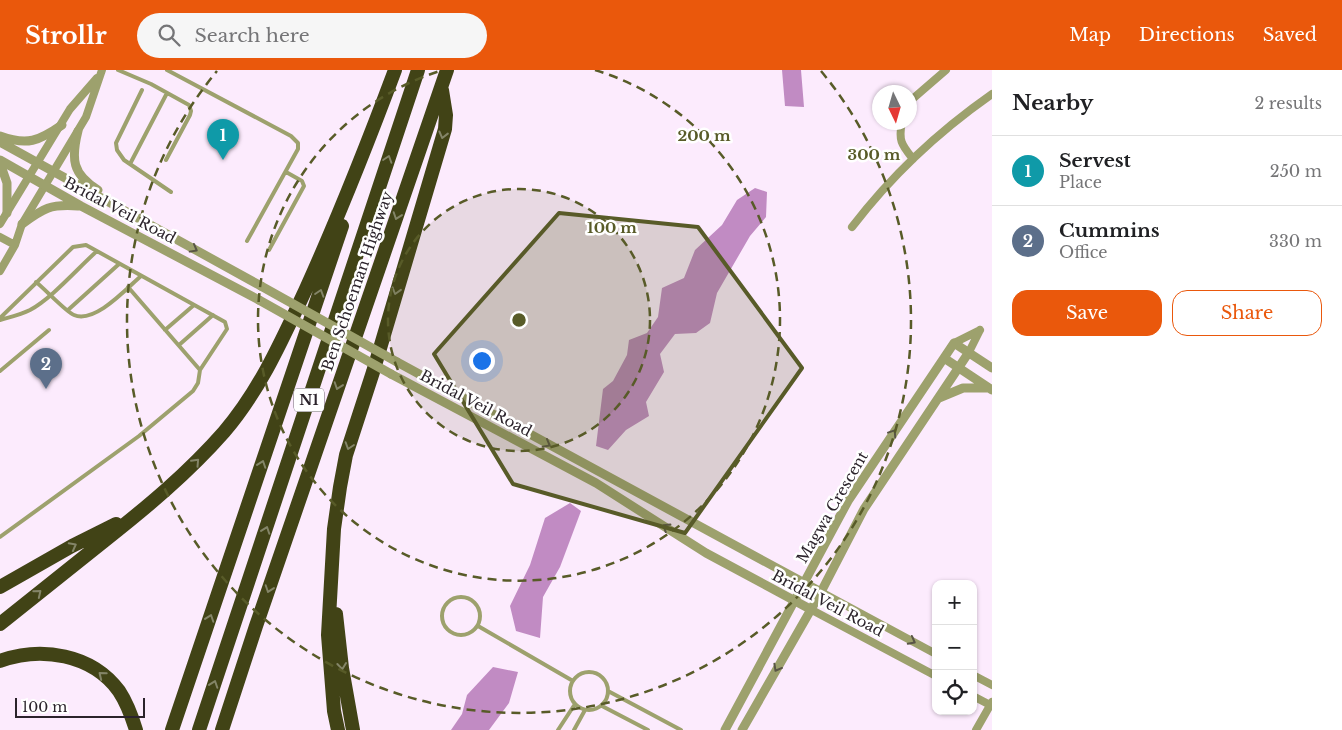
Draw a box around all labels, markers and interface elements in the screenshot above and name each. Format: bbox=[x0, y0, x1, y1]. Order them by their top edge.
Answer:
search box bbox=[137, 13, 487, 58]
text: Strollr bbox=[25, 21, 107, 50]
icon: search bbox=[155, 21, 183, 49]
text: Search here bbox=[195, 24, 310, 47]
text: Map bbox=[1069, 24, 1111, 46]
text: Directions bbox=[1139, 24, 1235, 46]
text: Saved bbox=[1263, 24, 1317, 46]
north arrow bbox=[872, 85, 917, 130]
text: Nearby bbox=[1012, 90, 1093, 116]
text: 2 results bbox=[1254, 93, 1322, 113]
pin: 1 bbox=[207, 119, 239, 160]
text: 200 m bbox=[678, 126, 731, 145]
one-way arrow bbox=[438, 130, 449, 139]
text: 300 m bbox=[848, 145, 901, 164]
text: Servest bbox=[1059, 149, 1131, 172]
one-way arrow bbox=[383, 156, 393, 164]
text: 1 bbox=[1025, 161, 1031, 181]
text: 250 m bbox=[1270, 161, 1322, 181]
street label: Bridal Veil Road bbox=[61, 172, 179, 248]
text: Place bbox=[1059, 172, 1102, 192]
street label: Ben Schoeman Highway bbox=[317, 188, 397, 373]
one-way arrow bbox=[393, 211, 403, 219]
text: 100 m bbox=[587, 218, 637, 237]
text: Cummins bbox=[1059, 219, 1160, 242]
text: 2 bbox=[1023, 231, 1033, 251]
text: 330 m bbox=[1269, 231, 1322, 251]
text: Office bbox=[1059, 242, 1107, 262]
one-way arrow bbox=[189, 243, 198, 253]
one-way arrow bbox=[392, 286, 402, 294]
one-way arrow bbox=[314, 289, 324, 298]
button: Save bbox=[1012, 290, 1162, 336]
button: Share bbox=[1172, 290, 1322, 336]
centre of rings bbox=[510, 311, 528, 329]
pin: 2 bbox=[30, 348, 62, 389]
your location bbox=[469, 348, 495, 374]
street label: Bridal Veil Road bbox=[417, 365, 535, 441]
one-way arrow bbox=[334, 381, 344, 390]
road number: N1 bbox=[294, 388, 324, 412]
one-way arrow bbox=[887, 429, 896, 439]
one-way arrow bbox=[542, 438, 551, 448]
one-way arrow bbox=[345, 441, 355, 450]
street label: Magwa Crescent bbox=[792, 447, 872, 566]
one-way arrow bbox=[190, 459, 199, 468]
one-way arrow bbox=[257, 460, 267, 468]
one-way arrow bbox=[662, 523, 671, 533]
one-way arrow bbox=[260, 526, 270, 534]
one-way arrow bbox=[68, 542, 77, 552]
street label: Bridal Veil Road bbox=[769, 565, 887, 641]
map controls bbox=[932, 580, 977, 715]
button: + bbox=[932, 580, 977, 625]
one-way arrow bbox=[264, 584, 274, 593]
one-way arrow bbox=[32, 591, 41, 599]
one-way arrow bbox=[204, 614, 214, 622]
button: − bbox=[932, 625, 977, 670]
one-way arrow bbox=[906, 635, 915, 645]
one-way arrow bbox=[336, 662, 347, 670]
one-way arrow bbox=[774, 662, 784, 671]
button: locate bbox=[932, 670, 977, 715]
one-way arrow bbox=[99, 672, 108, 680]
one-way arrow bbox=[208, 680, 218, 688]
scale bar bbox=[15, 695, 145, 718]
text: 100 m bbox=[22, 698, 67, 716]

